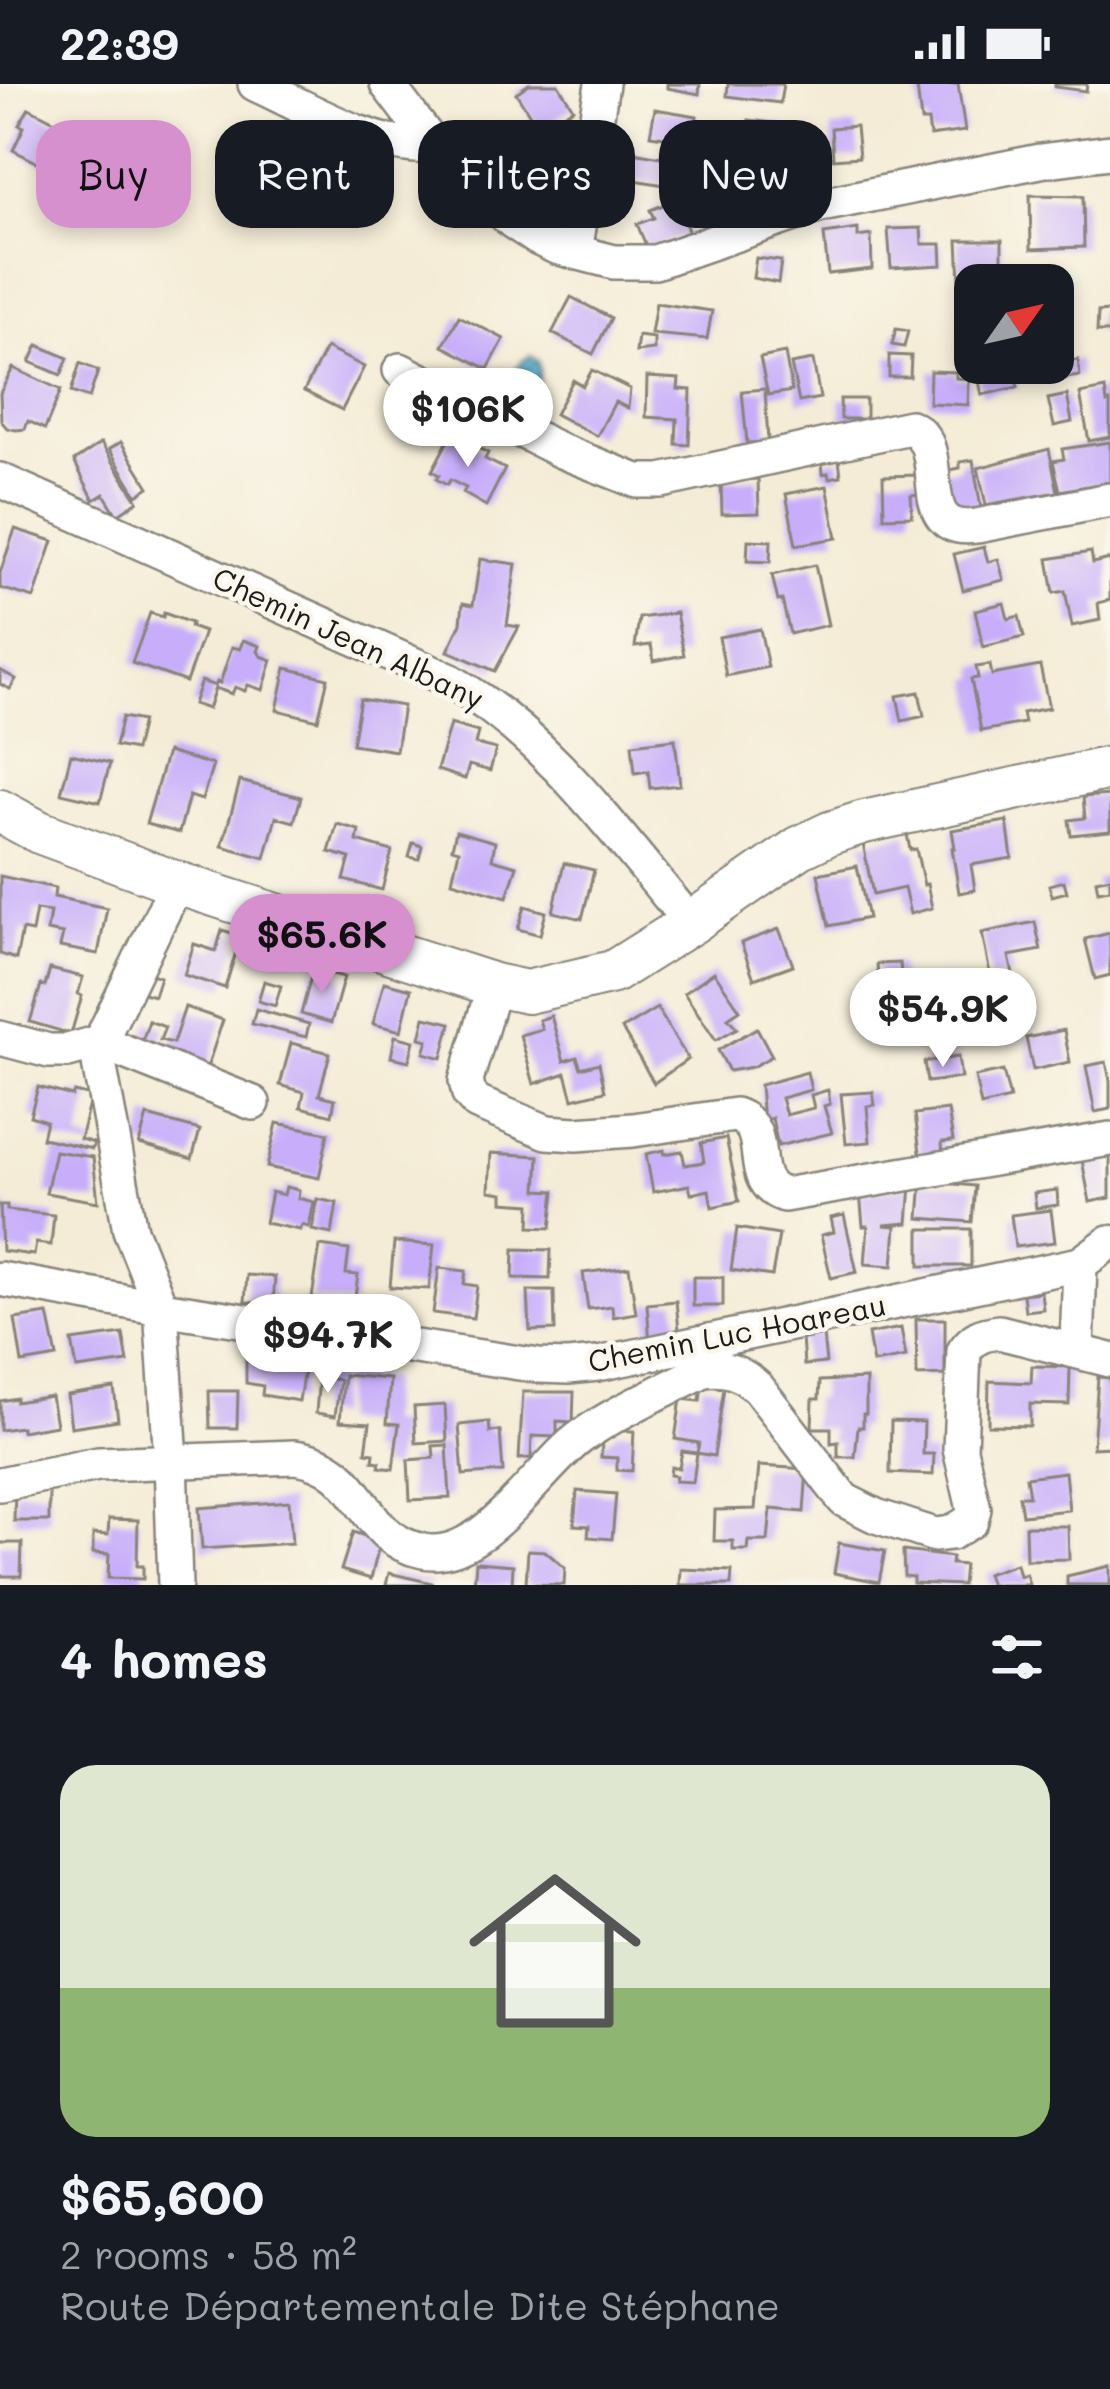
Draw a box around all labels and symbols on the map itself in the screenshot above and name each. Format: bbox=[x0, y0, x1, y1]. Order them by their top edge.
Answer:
north arrow bbox=[954, 264, 1074, 384]
pin: $106K bbox=[384, 368, 552, 470]
street label: Chemin Jean Albany bbox=[207, 557, 491, 718]
pin: $65.6K bbox=[224, 894, 420, 996]
pin: $54.9K bbox=[845, 968, 1041, 1070]
street label: Chemin Luc Hoareau bbox=[584, 1284, 889, 1381]
pin: $94.7K bbox=[230, 1294, 426, 1396]

